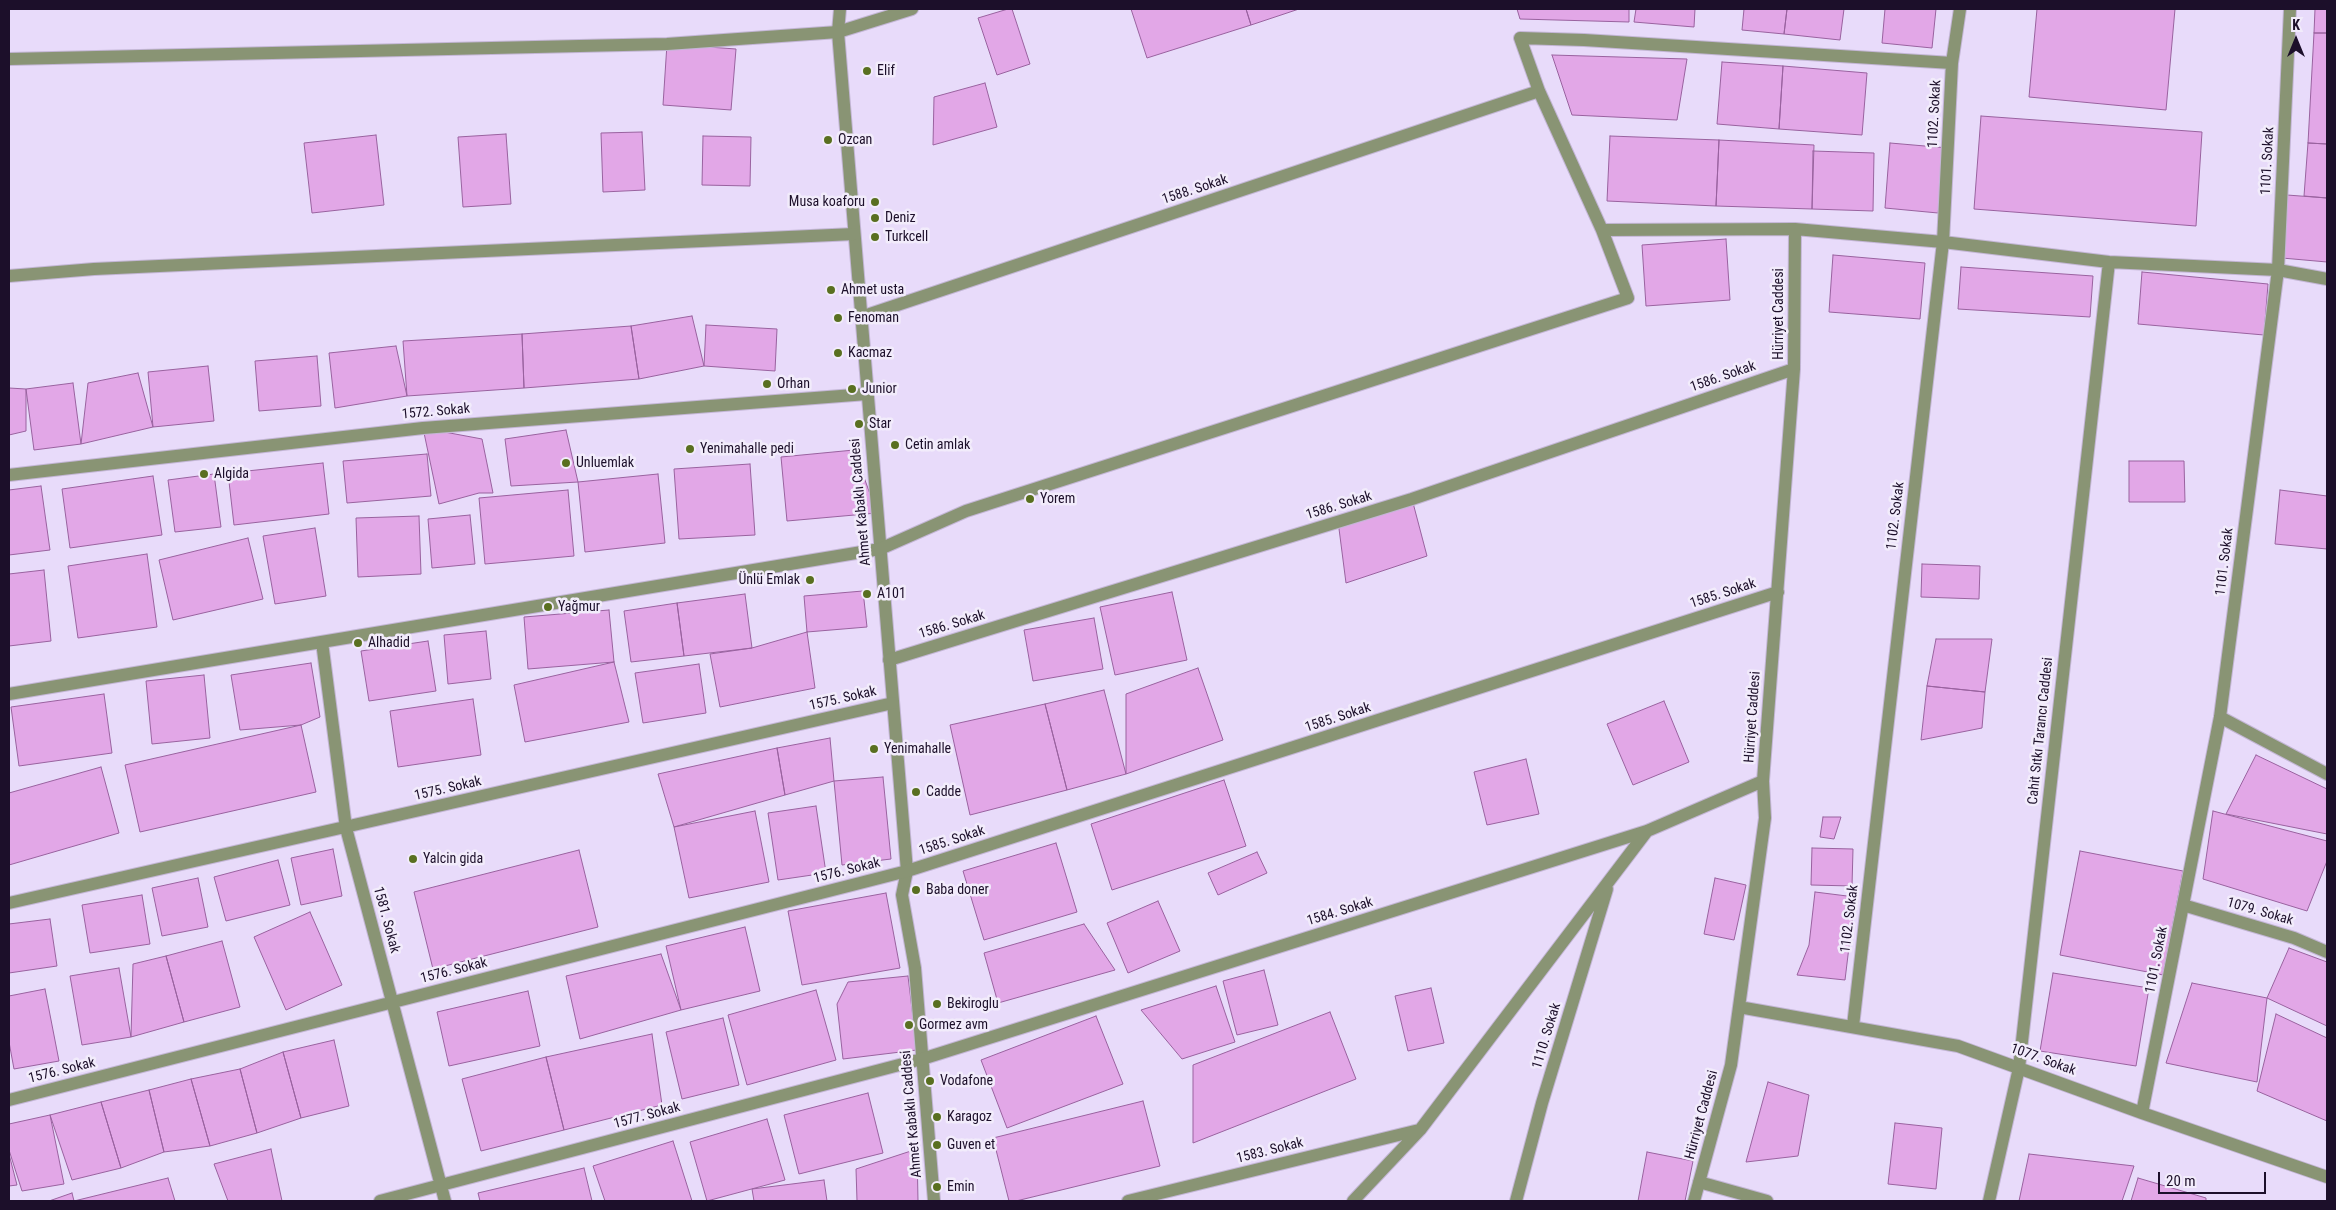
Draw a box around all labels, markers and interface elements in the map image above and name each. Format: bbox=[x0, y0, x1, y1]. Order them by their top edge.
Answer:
north arrow bbox=[2271, 15, 2321, 65]
text: K bbox=[2292, 17, 2300, 33]
place label: Elif bbox=[877, 63, 895, 79]
marker: Elif bbox=[861, 65, 873, 77]
street label: 1102. Sokak bbox=[1925, 80, 1945, 148]
street label: 1101. Sokak bbox=[2258, 127, 2278, 195]
place label: Ozcan bbox=[838, 132, 872, 148]
marker: Ozcan bbox=[822, 134, 834, 146]
street label: 1588. Sokak bbox=[1160, 171, 1230, 209]
place label: Musa koaforu bbox=[789, 194, 865, 210]
marker: Musa koaforu bbox=[869, 196, 881, 208]
place label: Deniz bbox=[885, 210, 916, 226]
marker: Deniz bbox=[869, 212, 881, 224]
place label: Turkcell bbox=[885, 229, 928, 245]
marker: Turkcell bbox=[869, 231, 881, 243]
street label: Hürriyet Caddesi bbox=[1771, 268, 1787, 360]
place label: Ahmet usta bbox=[841, 282, 904, 298]
marker: Ahmet usta bbox=[825, 284, 837, 296]
place label: Fenoman bbox=[848, 310, 899, 326]
marker: Fenoman bbox=[832, 312, 844, 324]
place label: Kacmaz bbox=[848, 345, 892, 361]
marker: Kacmaz bbox=[832, 347, 844, 359]
street label: 1586. Sokak bbox=[1688, 358, 1758, 396]
place label: Orhan bbox=[777, 376, 810, 392]
marker: Orhan bbox=[761, 378, 773, 390]
place label: Junior bbox=[862, 381, 897, 397]
marker: Junior bbox=[846, 383, 858, 395]
street label: 1572. Sokak bbox=[401, 401, 471, 423]
place label: Star bbox=[869, 416, 891, 432]
marker: Star bbox=[853, 418, 865, 430]
place label: Cetin amlak bbox=[905, 437, 970, 453]
street label: Ahmet Kabaklı Caddesi bbox=[847, 438, 875, 566]
marker: Cetin amlak bbox=[889, 439, 901, 451]
place label: Yenimahalle pedi bbox=[700, 441, 794, 457]
marker: Yenimahalle pedi bbox=[684, 443, 696, 455]
place label: Unluemlak bbox=[576, 455, 634, 471]
marker: Unluemlak bbox=[560, 457, 572, 469]
place label: Algida bbox=[214, 466, 249, 482]
marker: Algida bbox=[198, 468, 210, 480]
street label: 1102. Sokak bbox=[1884, 481, 1908, 551]
street label: 1586. Sokak bbox=[1304, 488, 1374, 524]
place label: Yorem bbox=[1040, 491, 1075, 507]
marker: Yorem bbox=[1024, 493, 1036, 505]
street label: 1101. Sokak bbox=[2213, 527, 2237, 597]
place label: Ünlü Emlak bbox=[738, 572, 800, 588]
marker: Ünlü Emlak bbox=[804, 574, 816, 586]
street label: 1585. Sokak bbox=[1688, 575, 1758, 613]
place label: A101 bbox=[877, 586, 906, 602]
marker: A101 bbox=[861, 588, 873, 600]
place label: Yağmur bbox=[558, 599, 600, 615]
marker: Yağmur bbox=[542, 601, 554, 613]
street label: 1586. Sokak bbox=[917, 607, 987, 643]
place label: Alhadid bbox=[368, 635, 410, 651]
marker: Alhadid bbox=[352, 637, 364, 649]
street label: Cahit Sıtkı Tarancı Caddesi bbox=[2025, 657, 2057, 805]
street label: Hürriyet Caddesi bbox=[1741, 671, 1765, 763]
street label: 1575. Sokak bbox=[808, 683, 878, 715]
street label: 1585. Sokak bbox=[1303, 699, 1373, 737]
place label: Yenimahalle bbox=[884, 741, 951, 757]
marker: Yenimahalle bbox=[868, 743, 880, 755]
street label: 1575. Sokak bbox=[413, 773, 483, 805]
place label: Cadde bbox=[926, 784, 961, 800]
marker: Cadde bbox=[910, 786, 922, 798]
street label: 1585. Sokak bbox=[917, 822, 987, 860]
place label: Yalcin gida bbox=[423, 851, 483, 867]
marker: Yalcin gida bbox=[407, 853, 419, 865]
street label: 1576. Sokak bbox=[812, 855, 882, 887]
place label: Baba doner bbox=[926, 882, 989, 898]
marker: Baba doner bbox=[910, 884, 922, 896]
street label: 1102. Sokak bbox=[1838, 884, 1862, 954]
street label: 1581. Sokak bbox=[369, 885, 403, 955]
street label: 1584. Sokak bbox=[1305, 894, 1375, 930]
street label: 1079. Sokak bbox=[2225, 895, 2295, 929]
street label: 1101. Sokak bbox=[2142, 925, 2172, 995]
street label: 1576. Sokak bbox=[419, 955, 489, 987]
place label: Bekiroglu bbox=[947, 996, 999, 1012]
marker: Bekiroglu bbox=[931, 998, 943, 1010]
street label: 1110. Sokak bbox=[1529, 1001, 1565, 1071]
place label: Gormez avm bbox=[919, 1017, 988, 1033]
marker: Gormez avm bbox=[903, 1019, 915, 1031]
street label: 1077. Sokak bbox=[2008, 1040, 2078, 1080]
street label: Ahmet Kabaklı Caddesi bbox=[898, 1050, 926, 1178]
street label: 1576. Sokak bbox=[27, 1055, 97, 1087]
street label: Hürriyet Caddesi bbox=[1682, 1069, 1722, 1161]
place label: Vodafone bbox=[940, 1073, 993, 1089]
marker: Vodafone bbox=[924, 1075, 936, 1087]
street label: 1577. Sokak bbox=[612, 1099, 682, 1133]
place label: Karagoz bbox=[947, 1109, 992, 1125]
marker: Karagoz bbox=[931, 1111, 943, 1123]
street label: 1583. Sokak bbox=[1235, 1135, 1305, 1167]
place label: Guven et bbox=[947, 1137, 995, 1153]
marker: Guven et bbox=[931, 1139, 943, 1151]
scale bar bbox=[2161, 1162, 2268, 1194]
text: 20 m bbox=[2166, 1172, 2196, 1190]
place label: Emin bbox=[947, 1179, 974, 1195]
marker: Emin bbox=[931, 1181, 943, 1193]

